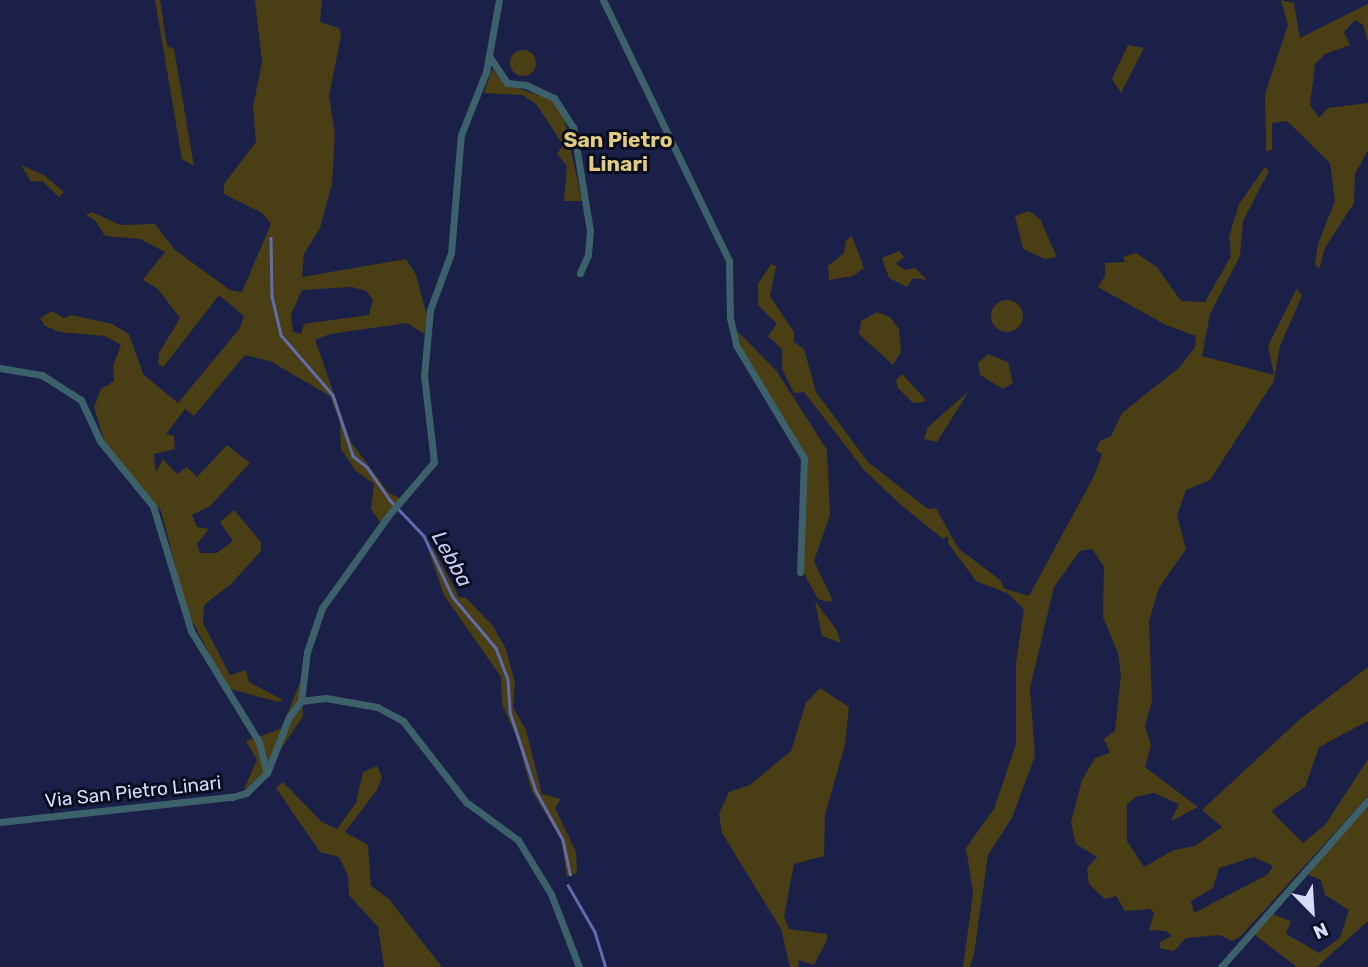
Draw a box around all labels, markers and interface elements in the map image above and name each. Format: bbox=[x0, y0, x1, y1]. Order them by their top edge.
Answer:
district label: San Pietro Linari bbox=[563, 127, 673, 177]
water label: Lebba bbox=[426, 526, 478, 592]
street label: Via San Pietro Linari bbox=[44, 771, 222, 813]
north arrow bbox=[1277, 876, 1347, 946]
text: N bbox=[1310, 917, 1332, 944]

